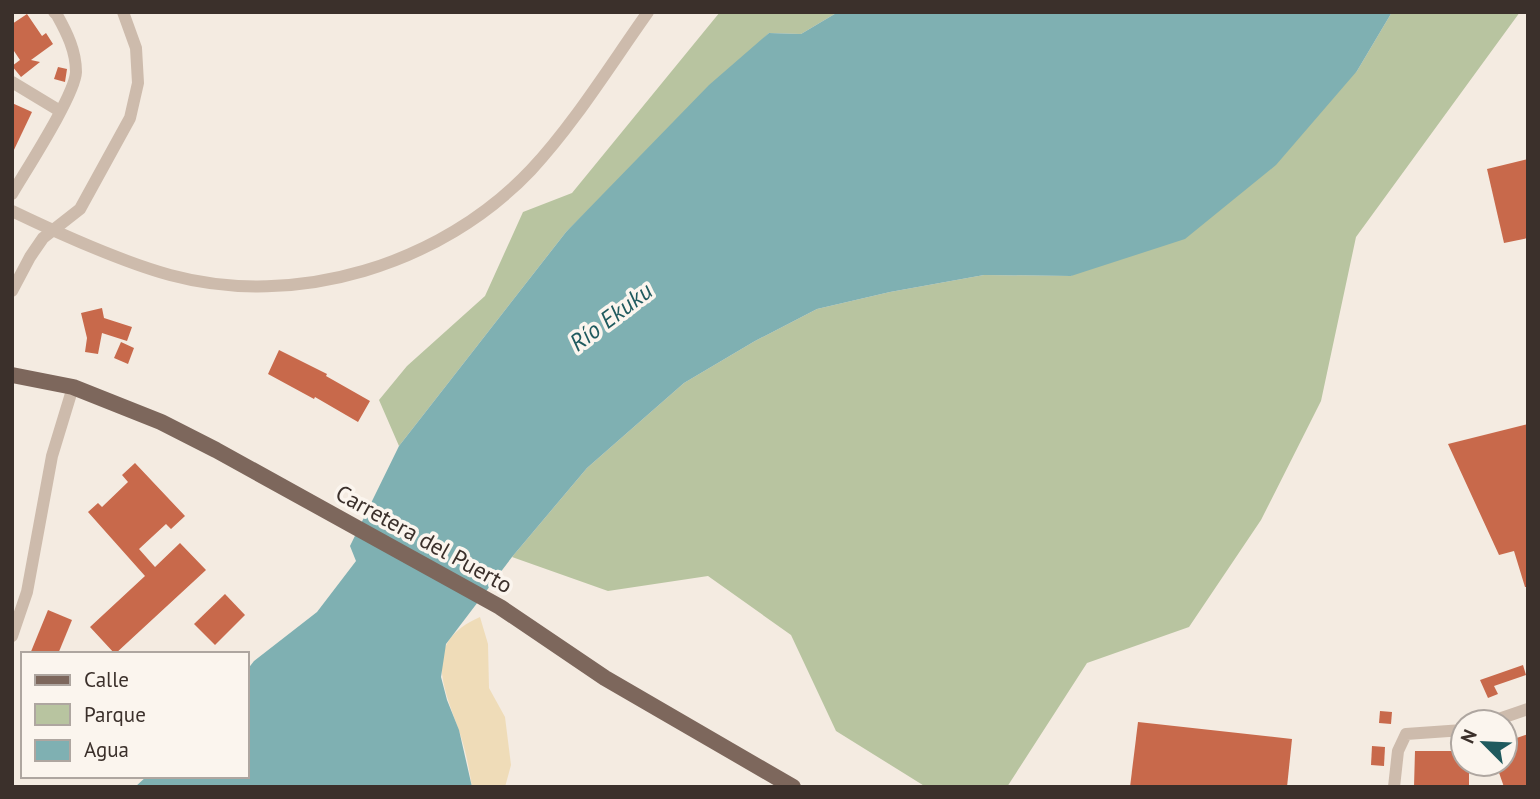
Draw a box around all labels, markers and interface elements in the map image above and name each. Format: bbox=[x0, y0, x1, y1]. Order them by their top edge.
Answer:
water label: Río Ekuku bbox=[563, 275, 658, 358]
street label: Carretera del Puerto bbox=[331, 478, 518, 599]
legend bbox=[21, 652, 248, 778]
text: Calle bbox=[84, 666, 129, 693]
text: Parque bbox=[84, 701, 146, 728]
north arrow bbox=[1449, 708, 1519, 778]
text: N bbox=[1455, 726, 1482, 747]
text: Agua bbox=[84, 736, 129, 763]

